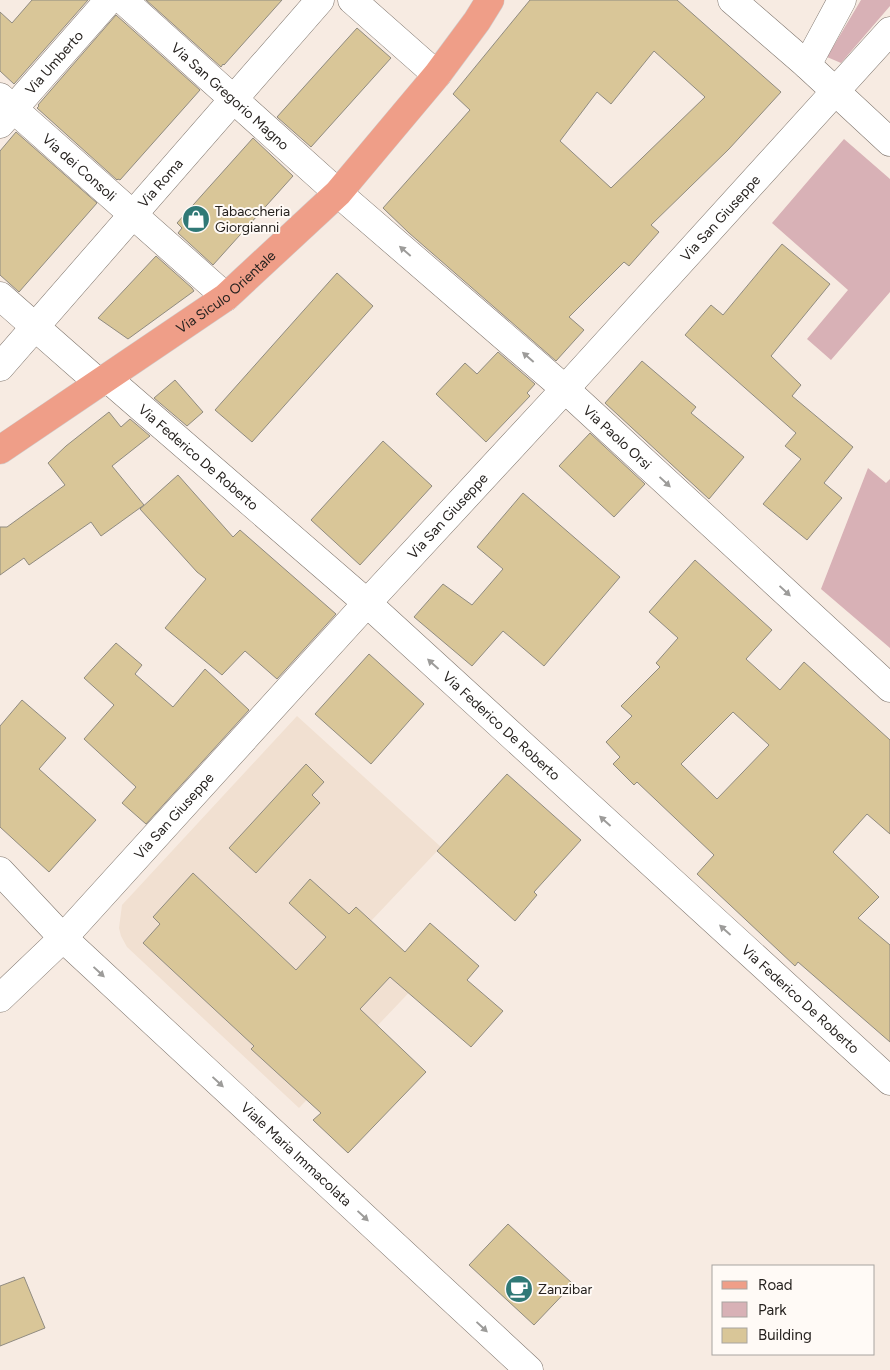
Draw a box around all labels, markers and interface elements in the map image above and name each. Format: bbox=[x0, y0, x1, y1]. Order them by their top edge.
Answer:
street label: Via Umberto bbox=[22, 27, 87, 98]
street label: Via San Gregorio Magno bbox=[167, 39, 292, 154]
street label: Via dei Consoli bbox=[39, 130, 120, 205]
street label: Via Roma bbox=[135, 155, 187, 211]
street label: Via San Giuseppe bbox=[677, 171, 764, 265]
place label: Tabaccheria Giorgianni bbox=[215, 203, 290, 236]
shop icon: Tabaccheria Giorgianni bbox=[181, 204, 211, 234]
one-way arrow bbox=[399, 245, 411, 257]
street label: Via Siculo Orientale bbox=[173, 247, 280, 337]
one-way arrow bbox=[521, 352, 534, 363]
street label: Via Federico De Roberto bbox=[135, 401, 262, 514]
street label: Via Paolo Orsi bbox=[579, 402, 655, 473]
street label: Via San Giuseppe bbox=[404, 470, 492, 563]
one-way arrow bbox=[658, 476, 671, 487]
one-way arrow bbox=[778, 586, 791, 597]
one-way arrow bbox=[428, 658, 440, 670]
street label: Via Federico De Roberto bbox=[439, 668, 563, 784]
street label: Via San Giuseppe bbox=[131, 769, 218, 863]
one-way arrow bbox=[599, 815, 611, 827]
one-way arrow bbox=[718, 925, 731, 936]
street label: Via Federico De Roberto bbox=[738, 941, 862, 1058]
one-way arrow bbox=[92, 966, 105, 977]
one-way arrow bbox=[212, 1076, 224, 1088]
street label: Viale Maria Immacolata bbox=[237, 1099, 355, 1210]
one-way arrow bbox=[357, 1210, 369, 1222]
legend bbox=[712, 1265, 875, 1355]
cafe icon: Zanzibar bbox=[504, 1274, 534, 1304]
text: Road bbox=[758, 1276, 793, 1294]
place label: Zanzibar bbox=[538, 1281, 592, 1298]
text: Park bbox=[758, 1301, 787, 1319]
one-way arrow bbox=[476, 1321, 488, 1333]
text: Building bbox=[758, 1326, 812, 1344]

